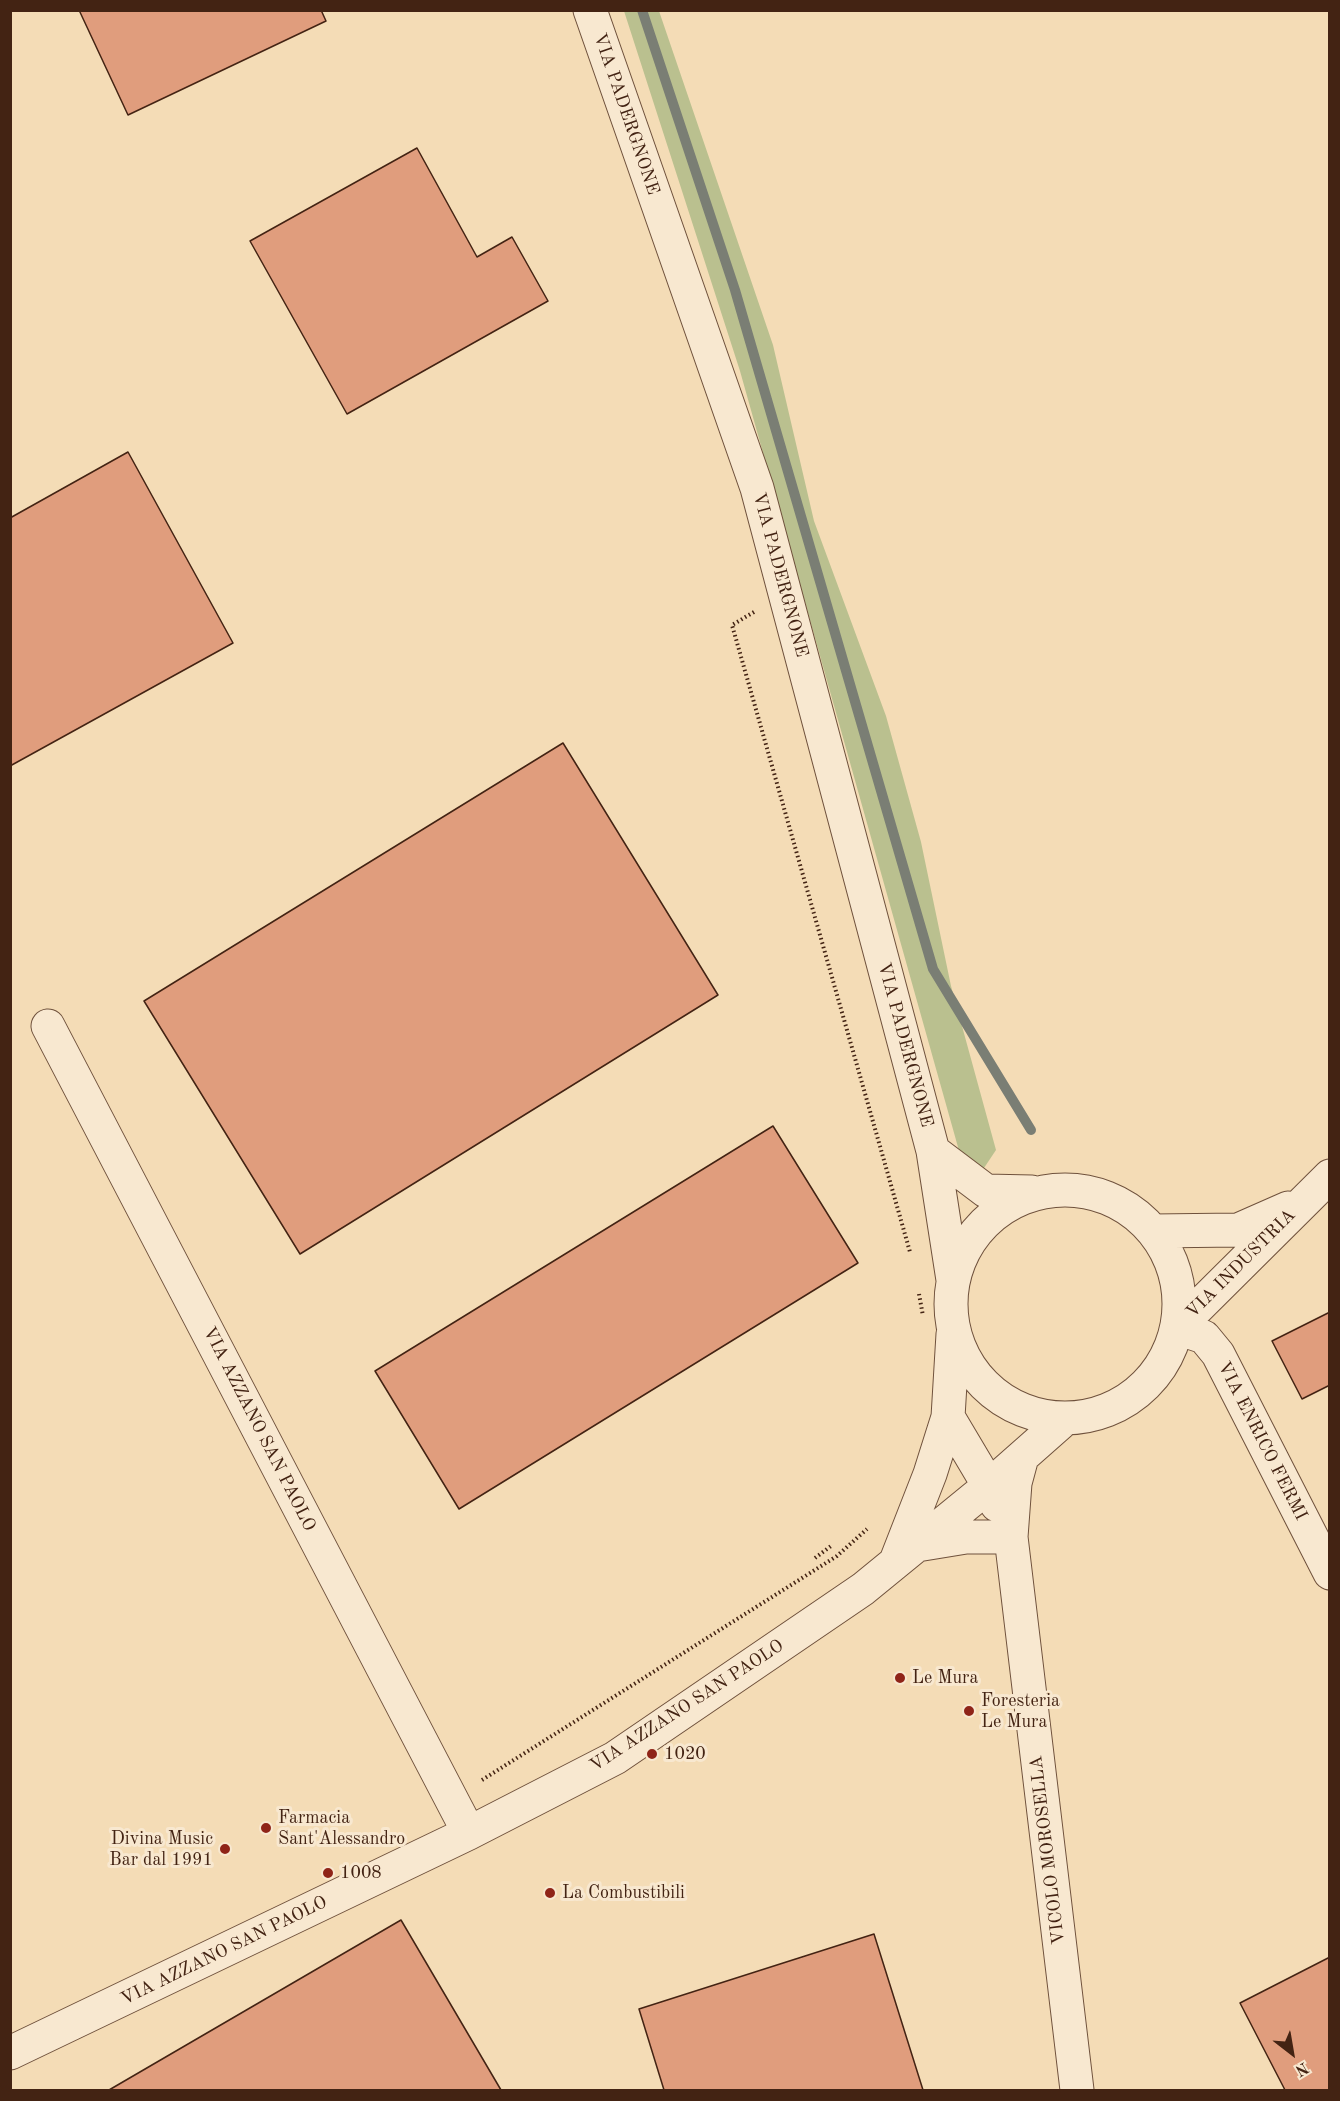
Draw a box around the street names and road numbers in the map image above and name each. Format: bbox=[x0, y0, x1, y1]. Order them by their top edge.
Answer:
street label: VIA PADERGNONE bbox=[588, 30, 664, 198]
street label: VIA PADERGNONE bbox=[748, 490, 812, 660]
street label: VIA PADERGNONE bbox=[873, 960, 937, 1130]
street label: VIA INDUSTRIA bbox=[1182, 1205, 1300, 1323]
street label: VIA AZZANO SAN PAOLO bbox=[198, 1323, 320, 1535]
street label: VIA ENRICO FERMI bbox=[1213, 1358, 1311, 1524]
street label: VIA AZZANO SAN PAOLO bbox=[586, 1635, 788, 1777]
street label: VICOLO MOROSELLA bbox=[1026, 1754, 1070, 1946]
street label: VIA AZZANO SAN PAOLO bbox=[117, 1892, 331, 2010]

